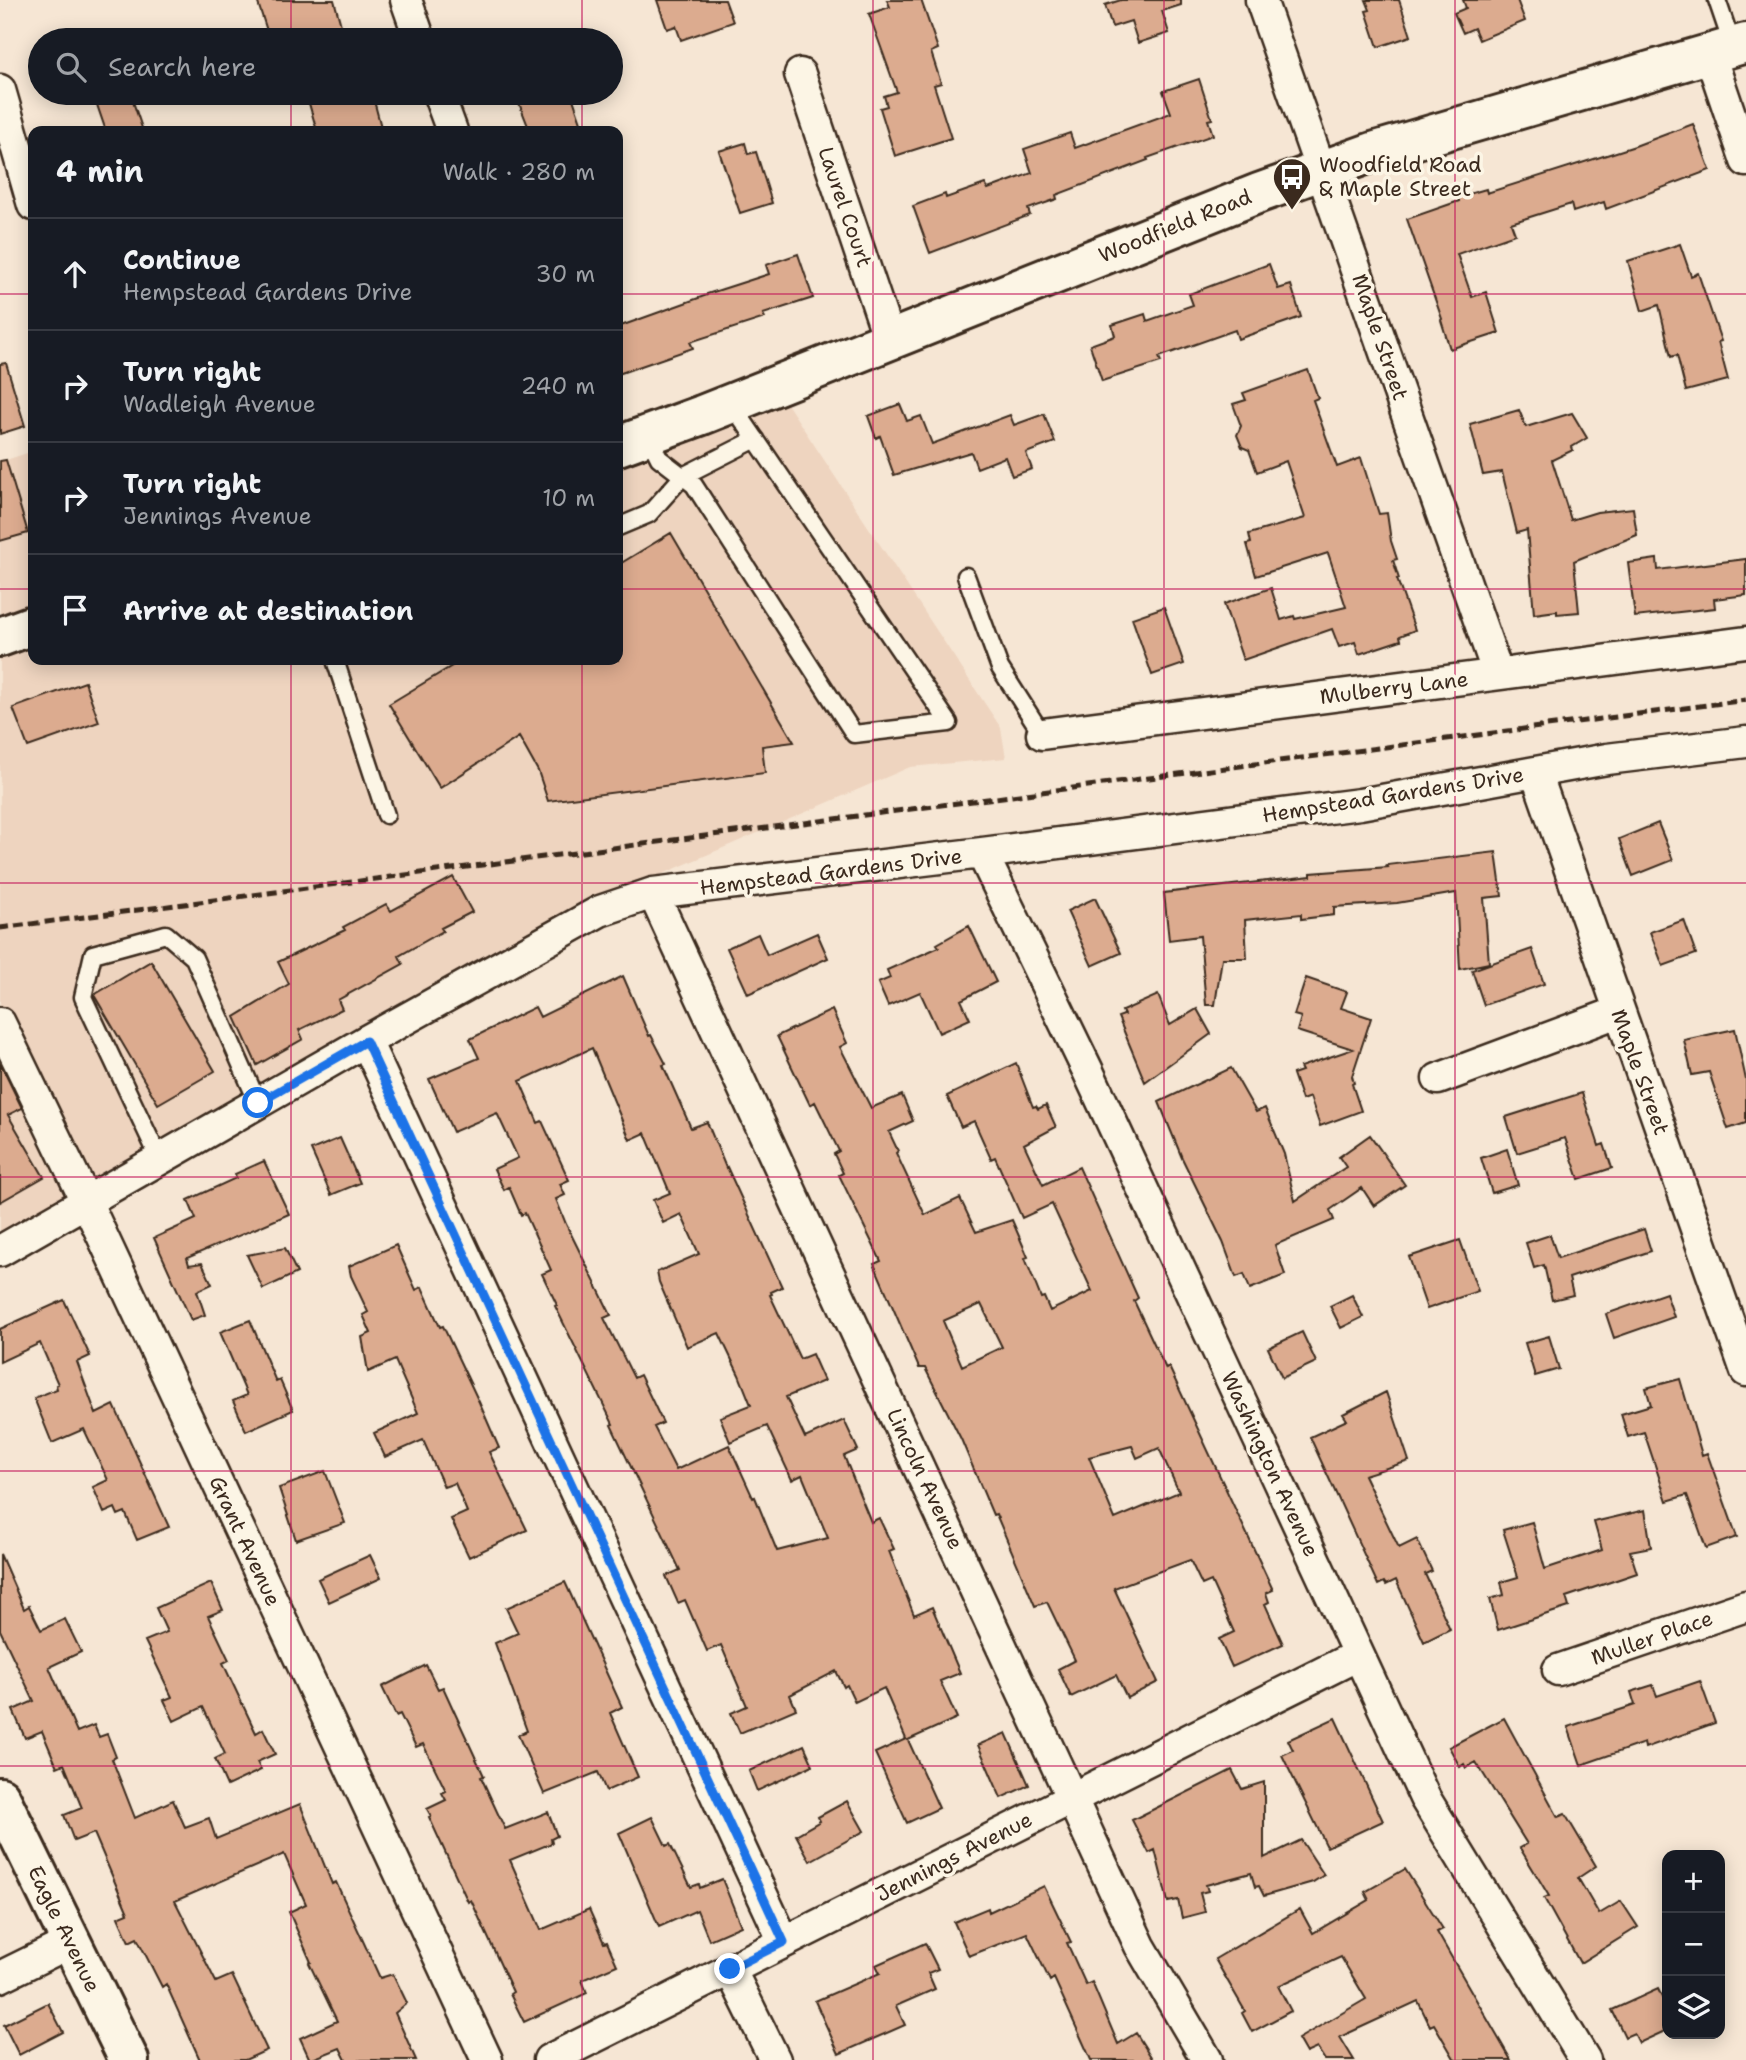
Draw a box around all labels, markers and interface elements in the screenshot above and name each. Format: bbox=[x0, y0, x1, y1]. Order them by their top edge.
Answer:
search box bbox=[28, 28, 623, 105]
icon: search bbox=[52, 48, 90, 86]
text: Search here bbox=[108, 49, 257, 84]
street label: Laurel Court bbox=[811, 143, 879, 271]
text: 4 min bbox=[56, 151, 143, 192]
place label: Woodfield Road & Maple Street bbox=[1319, 151, 1482, 203]
bus stop icon: Woodfield Road & Maple Street bbox=[1271, 156, 1313, 211]
text: Walk · 280 m bbox=[442, 157, 595, 187]
street label: Woodfield Road bbox=[1094, 183, 1256, 269]
text: Continue bbox=[123, 242, 241, 277]
icon: ahead bbox=[56, 255, 94, 293]
text: 30 m bbox=[536, 259, 595, 289]
street label: Maple Street bbox=[1345, 270, 1415, 404]
text: Hempstead Gardens Drive bbox=[123, 277, 413, 307]
text: Turn right bbox=[123, 354, 261, 389]
icon: right bbox=[56, 367, 94, 405]
text: 240 m bbox=[521, 371, 595, 401]
text: Wadleigh Avenue bbox=[123, 389, 316, 419]
text: Turn right bbox=[123, 466, 261, 501]
icon: right bbox=[56, 479, 94, 517]
text: 10 m bbox=[542, 483, 595, 513]
text: Jennings Avenue bbox=[123, 501, 312, 531]
icon: arrive bbox=[56, 591, 94, 629]
text: Arrive at destination bbox=[123, 593, 413, 628]
street label: Mulberry Lane bbox=[1318, 665, 1470, 711]
street label: Hempstead Gardens Drive bbox=[1260, 760, 1526, 830]
street label: Hempstead Gardens Drive bbox=[698, 842, 964, 902]
street label: Maple Street bbox=[1604, 1005, 1676, 1139]
route start bbox=[242, 1087, 273, 1118]
street label: Washington Avenue bbox=[1215, 1367, 1325, 1561]
street label: Lincoln Avenue bbox=[880, 1404, 970, 1554]
street label: Grant Avenue bbox=[203, 1471, 287, 1611]
street label: Muller Place bbox=[1588, 1604, 1716, 1672]
street label: Jennings Avenue bbox=[871, 1805, 1037, 1909]
map controls bbox=[1662, 1850, 1725, 2039]
button: + bbox=[1662, 1850, 1725, 1913]
street label: Eagle Avenue bbox=[21, 1861, 107, 1997]
button: − bbox=[1662, 1913, 1725, 1976]
route end bbox=[714, 1953, 745, 1984]
button: layers bbox=[1662, 1976, 1725, 2039]

